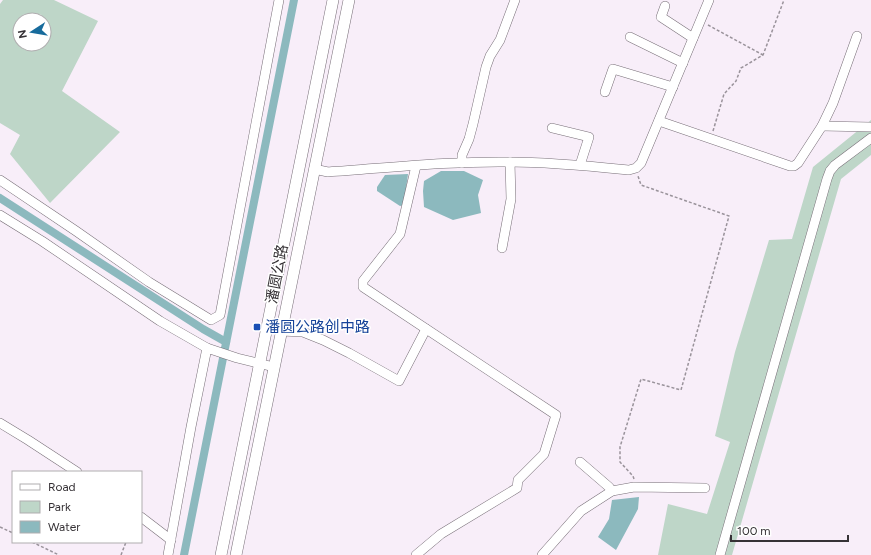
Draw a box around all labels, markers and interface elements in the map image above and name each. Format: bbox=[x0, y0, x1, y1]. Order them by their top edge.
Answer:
north arrow bbox=[12, 12, 52, 52]
text: N bbox=[15, 28, 30, 39]
street label: 潘圆公路 bbox=[262, 243, 292, 305]
place label: 潘圆公路创中路 bbox=[265, 318, 370, 336]
marker: 潘圆公路创中路 bbox=[252, 322, 262, 332]
legend bbox=[12, 471, 142, 543]
text: Road bbox=[48, 480, 76, 494]
text: Park bbox=[48, 500, 71, 514]
scale bar bbox=[731, 517, 848, 543]
text: Water bbox=[48, 520, 80, 534]
text: 100 m bbox=[737, 524, 771, 538]

